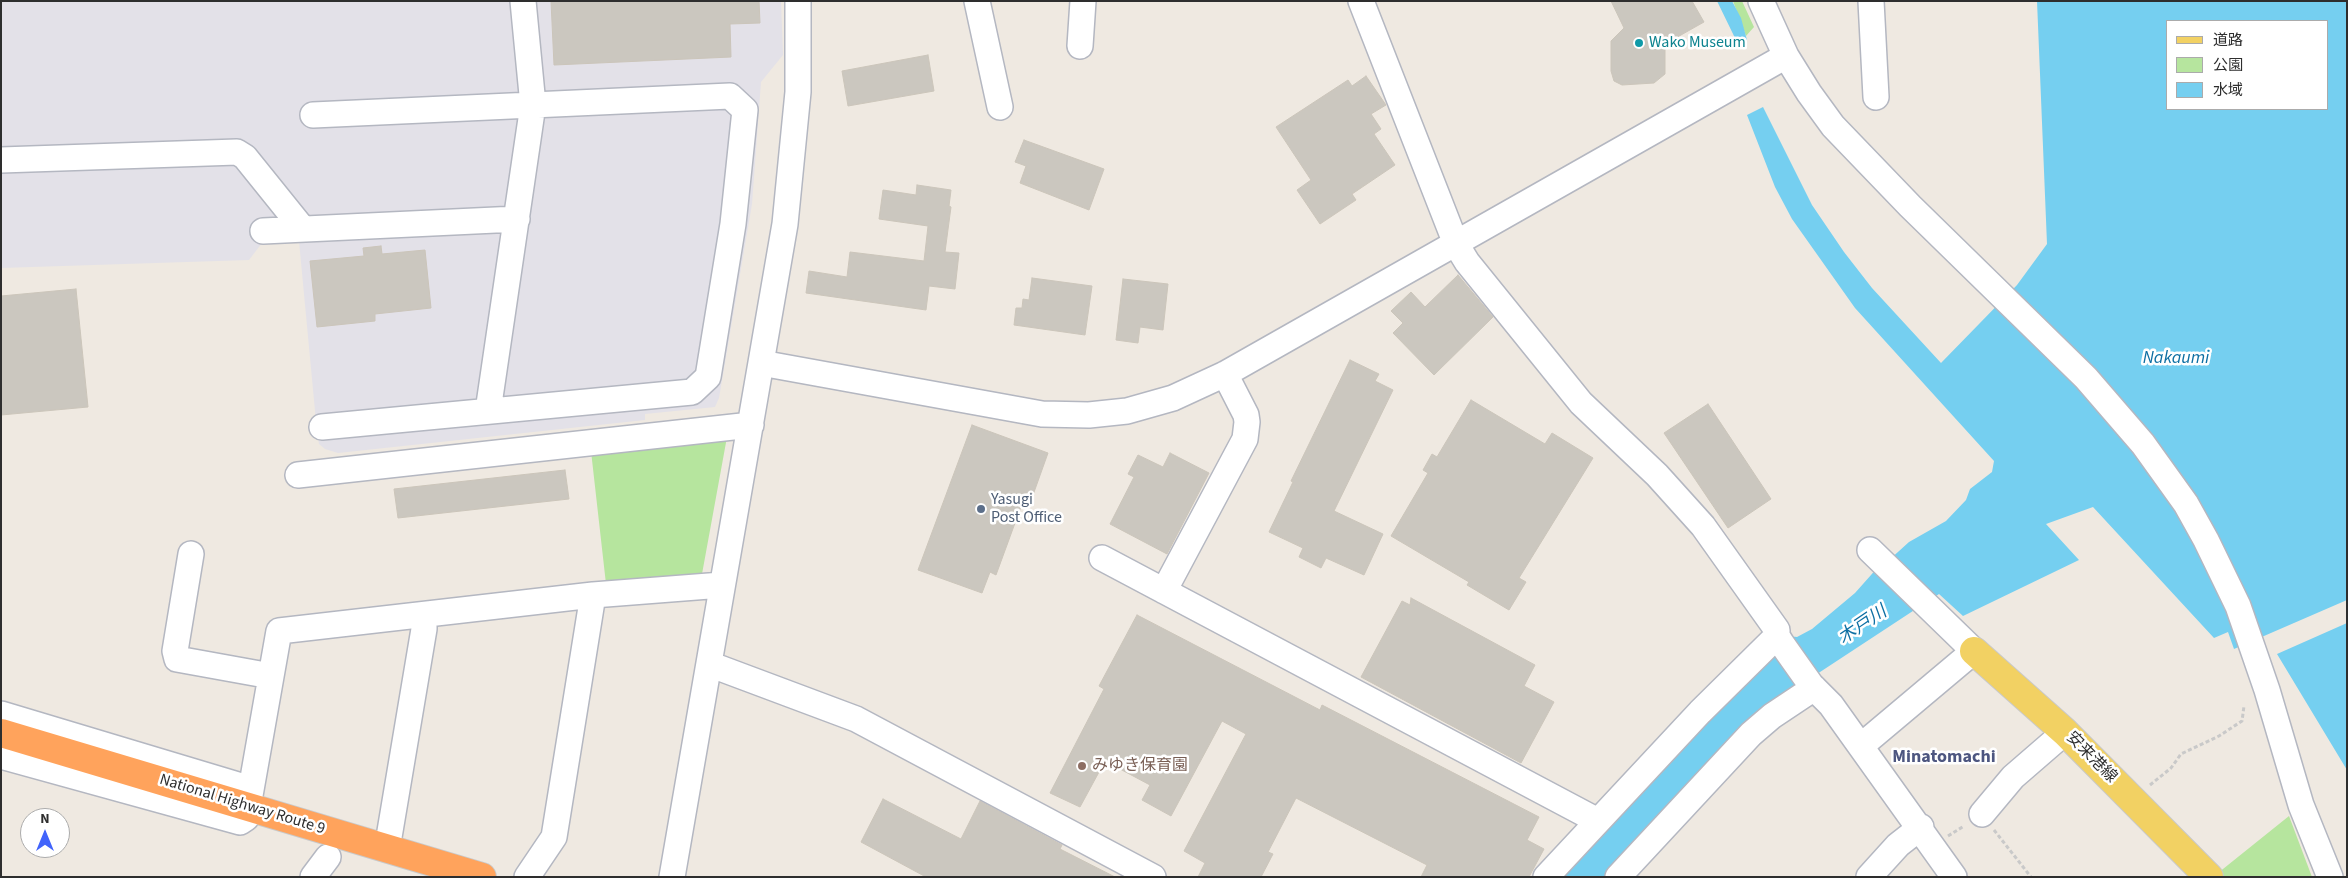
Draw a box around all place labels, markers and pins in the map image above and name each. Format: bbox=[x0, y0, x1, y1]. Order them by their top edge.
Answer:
place label: Wako Museum bbox=[1649, 33, 1746, 53]
marker: Wako Museum bbox=[1633, 37, 1645, 49]
place label: Yasugi Post Office bbox=[991, 490, 1062, 528]
marker: Yasugi Post Office bbox=[975, 503, 987, 515]
place label: みゆき保育園 bbox=[1092, 756, 1188, 776]
marker: みゆき保育園 bbox=[1076, 760, 1088, 772]

